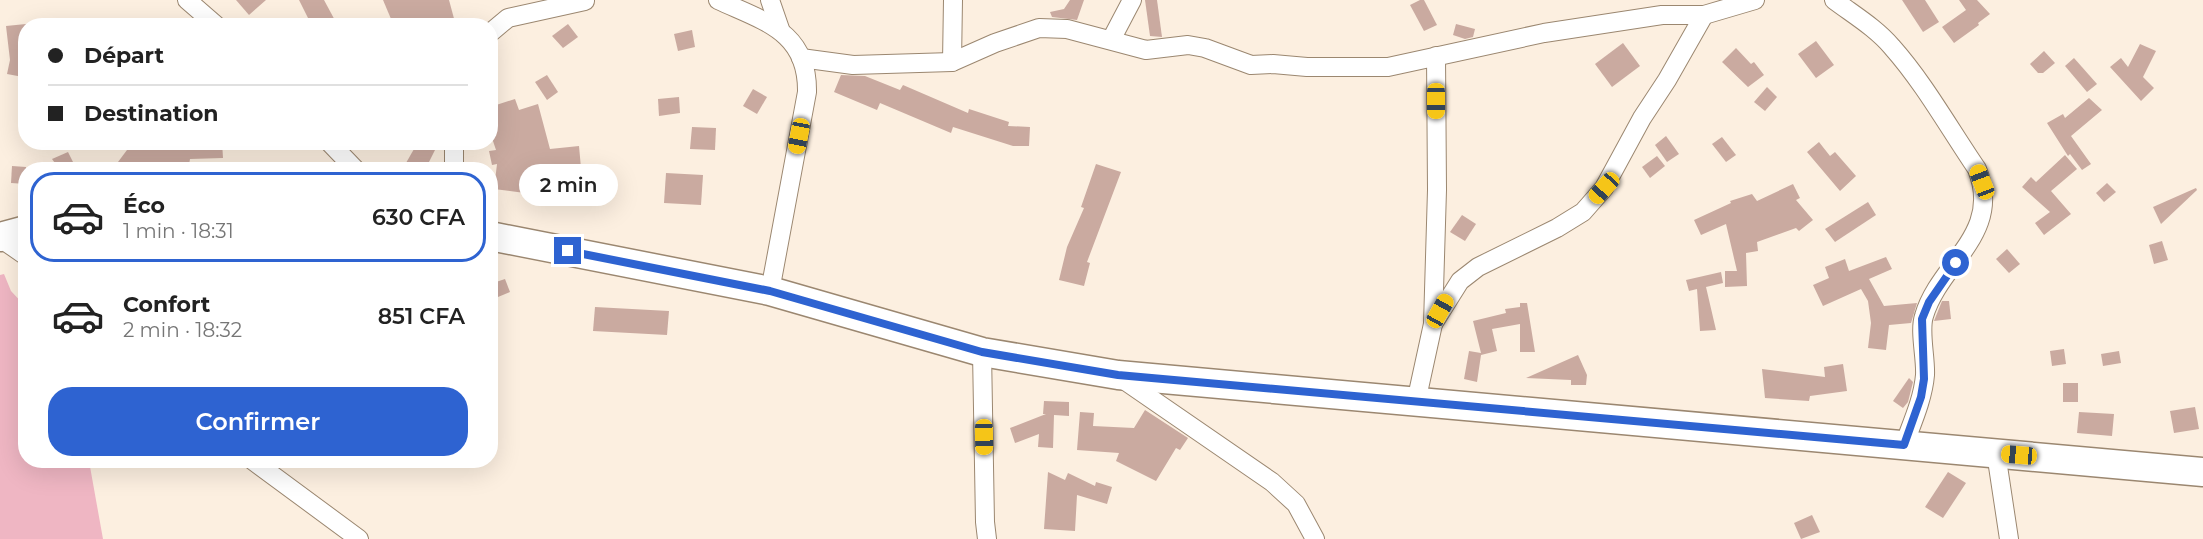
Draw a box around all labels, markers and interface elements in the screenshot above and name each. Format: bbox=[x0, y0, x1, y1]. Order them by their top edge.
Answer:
text: Départ bbox=[84, 42, 164, 69]
car bbox=[1427, 83, 1445, 119]
text: Destination bbox=[84, 100, 219, 127]
car bbox=[787, 117, 811, 155]
car bbox=[1967, 162, 1997, 202]
callout: 2 min bbox=[518, 164, 618, 206]
car bbox=[1585, 169, 1623, 207]
text: 2 min bbox=[540, 173, 597, 197]
icon: car bbox=[51, 190, 105, 244]
text: Éco bbox=[123, 192, 165, 219]
text: 630 CFA bbox=[372, 204, 465, 231]
text: 1 min · 18:31 bbox=[123, 219, 234, 243]
route end bbox=[554, 237, 581, 264]
route start bbox=[1942, 249, 1969, 276]
icon: car bbox=[51, 289, 105, 343]
text: Confort bbox=[123, 291, 210, 318]
car bbox=[1423, 291, 1457, 331]
text: 851 CFA bbox=[378, 303, 465, 330]
text: 2 min · 18:32 bbox=[123, 318, 242, 342]
button: Confirmer bbox=[48, 387, 468, 456]
car bbox=[975, 419, 993, 455]
car bbox=[2000, 444, 2038, 466]

